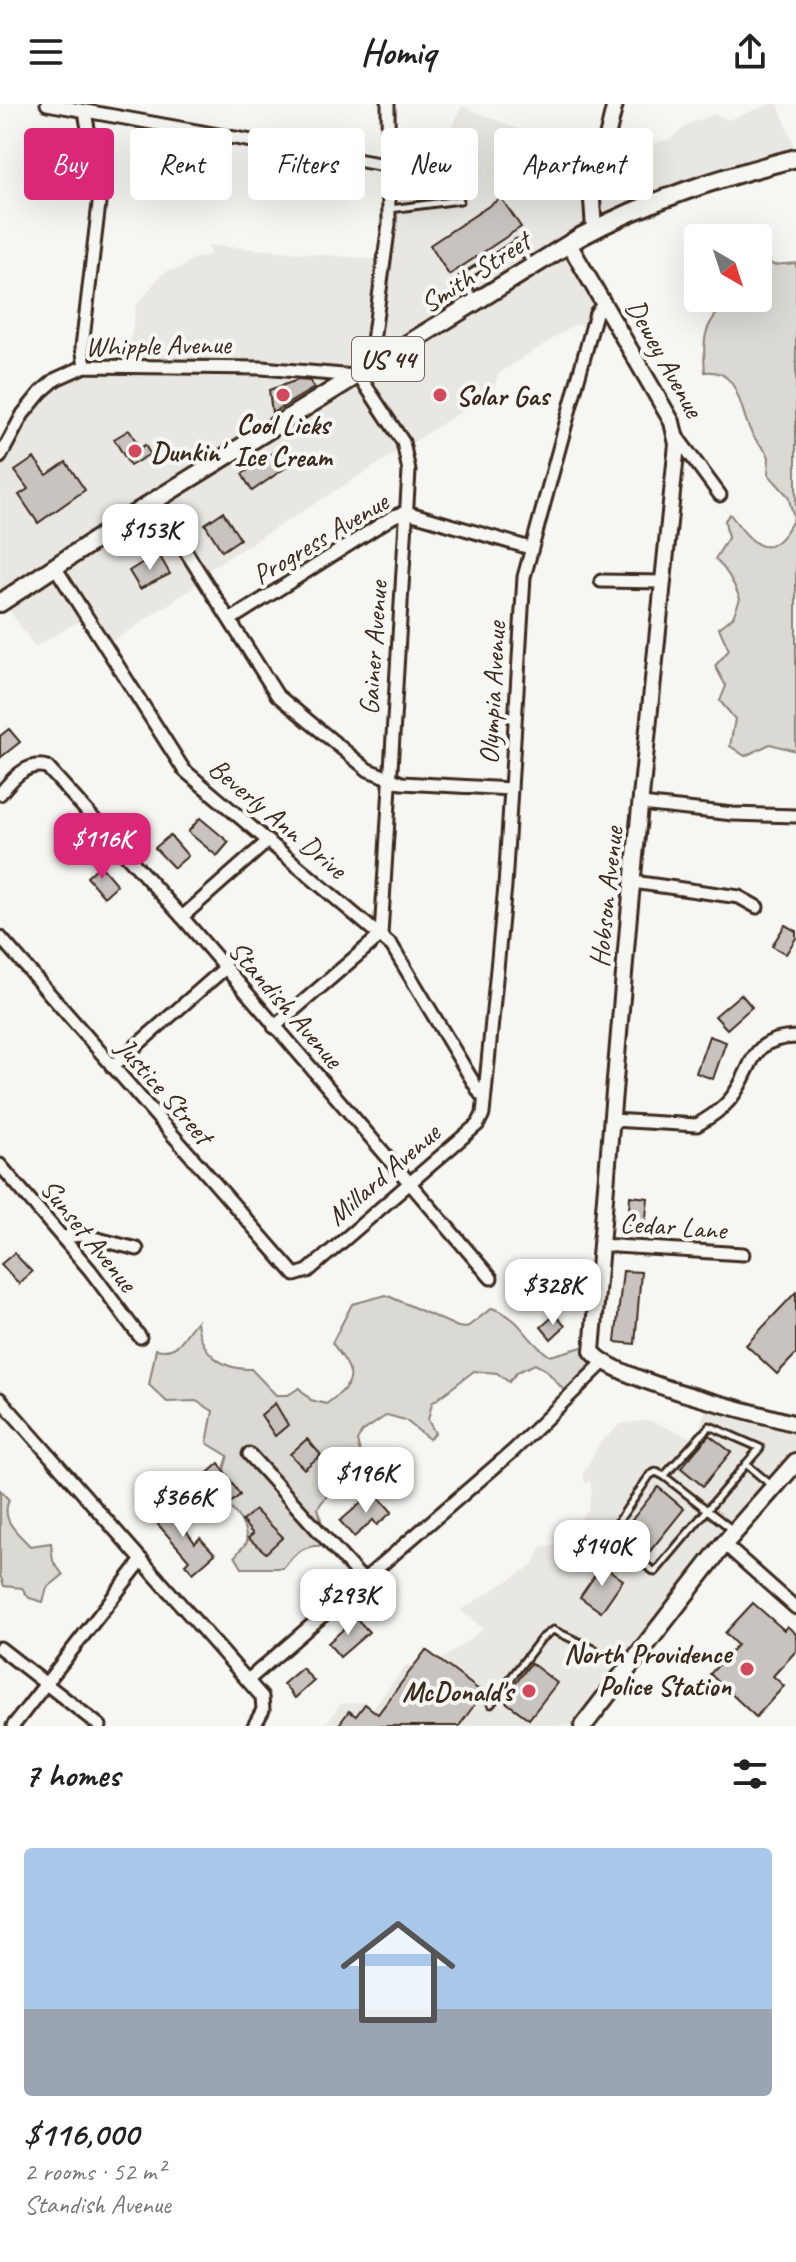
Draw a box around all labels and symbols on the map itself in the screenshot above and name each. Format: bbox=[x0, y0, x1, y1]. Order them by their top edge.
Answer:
street label: Smith Street bbox=[414, 222, 540, 320]
north arrow bbox=[684, 224, 772, 312]
street label: Dewey Avenue bbox=[618, 293, 713, 425]
street label: Whipple Avenue bbox=[85, 326, 233, 364]
road number: US 44 bbox=[352, 337, 424, 381]
place label: Solar Gas bbox=[456, 378, 552, 413]
marker: Cool Licks Ice Cream bbox=[274, 386, 292, 404]
marker: Solar Gas bbox=[431, 386, 449, 404]
place label: Cool Licks Ice Cream bbox=[234, 407, 334, 474]
place label: Dunkin' bbox=[151, 434, 228, 469]
marker: Dunkin' bbox=[126, 442, 144, 460]
street label: Progress Avenue bbox=[246, 483, 396, 592]
pin: $153K bbox=[94, 504, 206, 572]
street label: Gainer Avenue bbox=[351, 578, 395, 716]
street label: Olympia Avenue bbox=[471, 619, 513, 765]
street label: Beverly Ann Drive bbox=[202, 750, 356, 887]
pin: $116K bbox=[46, 813, 158, 881]
street label: Hobson Avenue bbox=[581, 823, 631, 969]
street label: Standish Avenue bbox=[221, 933, 352, 1076]
street label: Justice Street bbox=[108, 1029, 223, 1154]
street label: Millard Avenue bbox=[319, 1114, 448, 1233]
street label: Sunset Avenue bbox=[33, 1172, 146, 1300]
street label: Cedar Lane bbox=[619, 1205, 729, 1247]
pin: $328K bbox=[497, 1259, 609, 1327]
pin: $196K bbox=[310, 1447, 422, 1515]
pin: $366K bbox=[127, 1471, 239, 1539]
pin: $140K bbox=[546, 1520, 658, 1588]
pin: $293K bbox=[292, 1569, 404, 1637]
place label: North Providence Police Station bbox=[564, 1636, 734, 1703]
marker: North Providence Police Station bbox=[738, 1660, 756, 1678]
place label: McDonald's bbox=[402, 1674, 516, 1709]
marker: McDonald's bbox=[520, 1682, 538, 1700]

